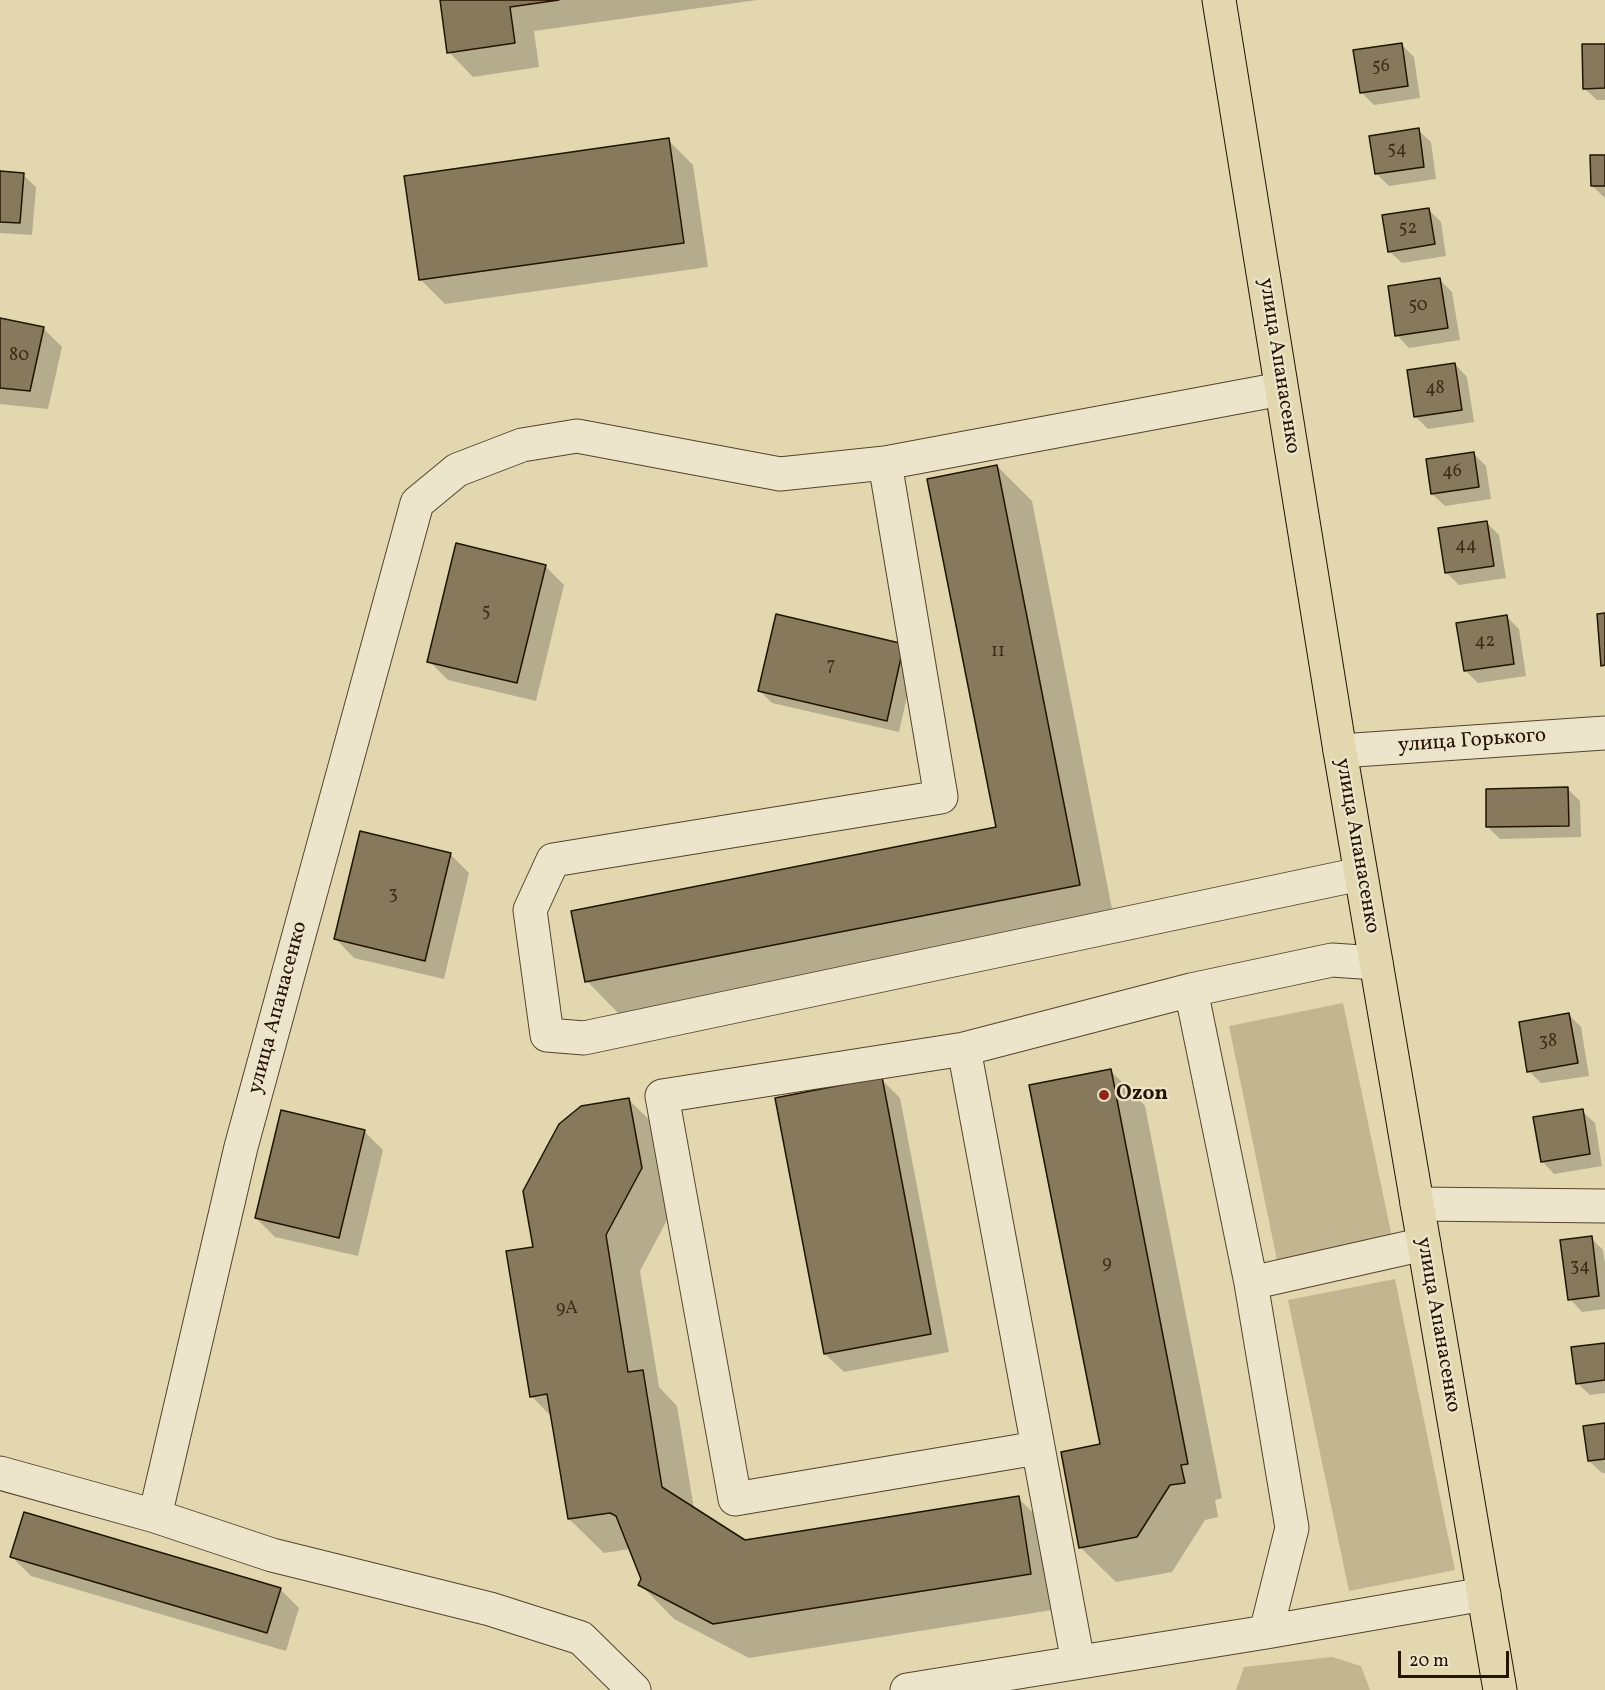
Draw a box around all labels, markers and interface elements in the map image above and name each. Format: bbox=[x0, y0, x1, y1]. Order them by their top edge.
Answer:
house number: 56 bbox=[1372, 57, 1390, 79]
house number: 54 bbox=[1387, 140, 1407, 162]
house number: 52 bbox=[1399, 219, 1417, 241]
street label: улица Апанасенко bbox=[1252, 276, 1304, 456]
house number: 50 bbox=[1408, 296, 1428, 318]
house number: 80 bbox=[9, 346, 29, 368]
house number: 48 bbox=[1425, 379, 1445, 401]
house number: 46 bbox=[1442, 462, 1462, 484]
house number: 44 bbox=[1455, 536, 1477, 558]
house number: 5 bbox=[482, 602, 490, 624]
house number: 42 bbox=[1475, 632, 1495, 654]
house number: 11 bbox=[991, 642, 1005, 664]
house number: 7 bbox=[827, 656, 835, 678]
street label: улица Горького bbox=[1397, 724, 1547, 760]
street label: улица Апанасенко bbox=[1328, 756, 1384, 936]
house number: 3 bbox=[388, 885, 398, 907]
street label: улица Апанасенко bbox=[244, 919, 314, 1097]
house number: 38 bbox=[1539, 1032, 1557, 1054]
place label: Ozon bbox=[1116, 1082, 1168, 1108]
marker: Ozon bbox=[1097, 1088, 1111, 1102]
street label: улица Апанасенко bbox=[1409, 1235, 1465, 1415]
house number: 9 bbox=[1102, 1254, 1112, 1276]
house number: 34 bbox=[1570, 1257, 1590, 1279]
house number: 9А bbox=[556, 1299, 578, 1321]
scale bar bbox=[1401, 1639, 1512, 1677]
text: 20 m bbox=[1409, 1649, 1449, 1674]

